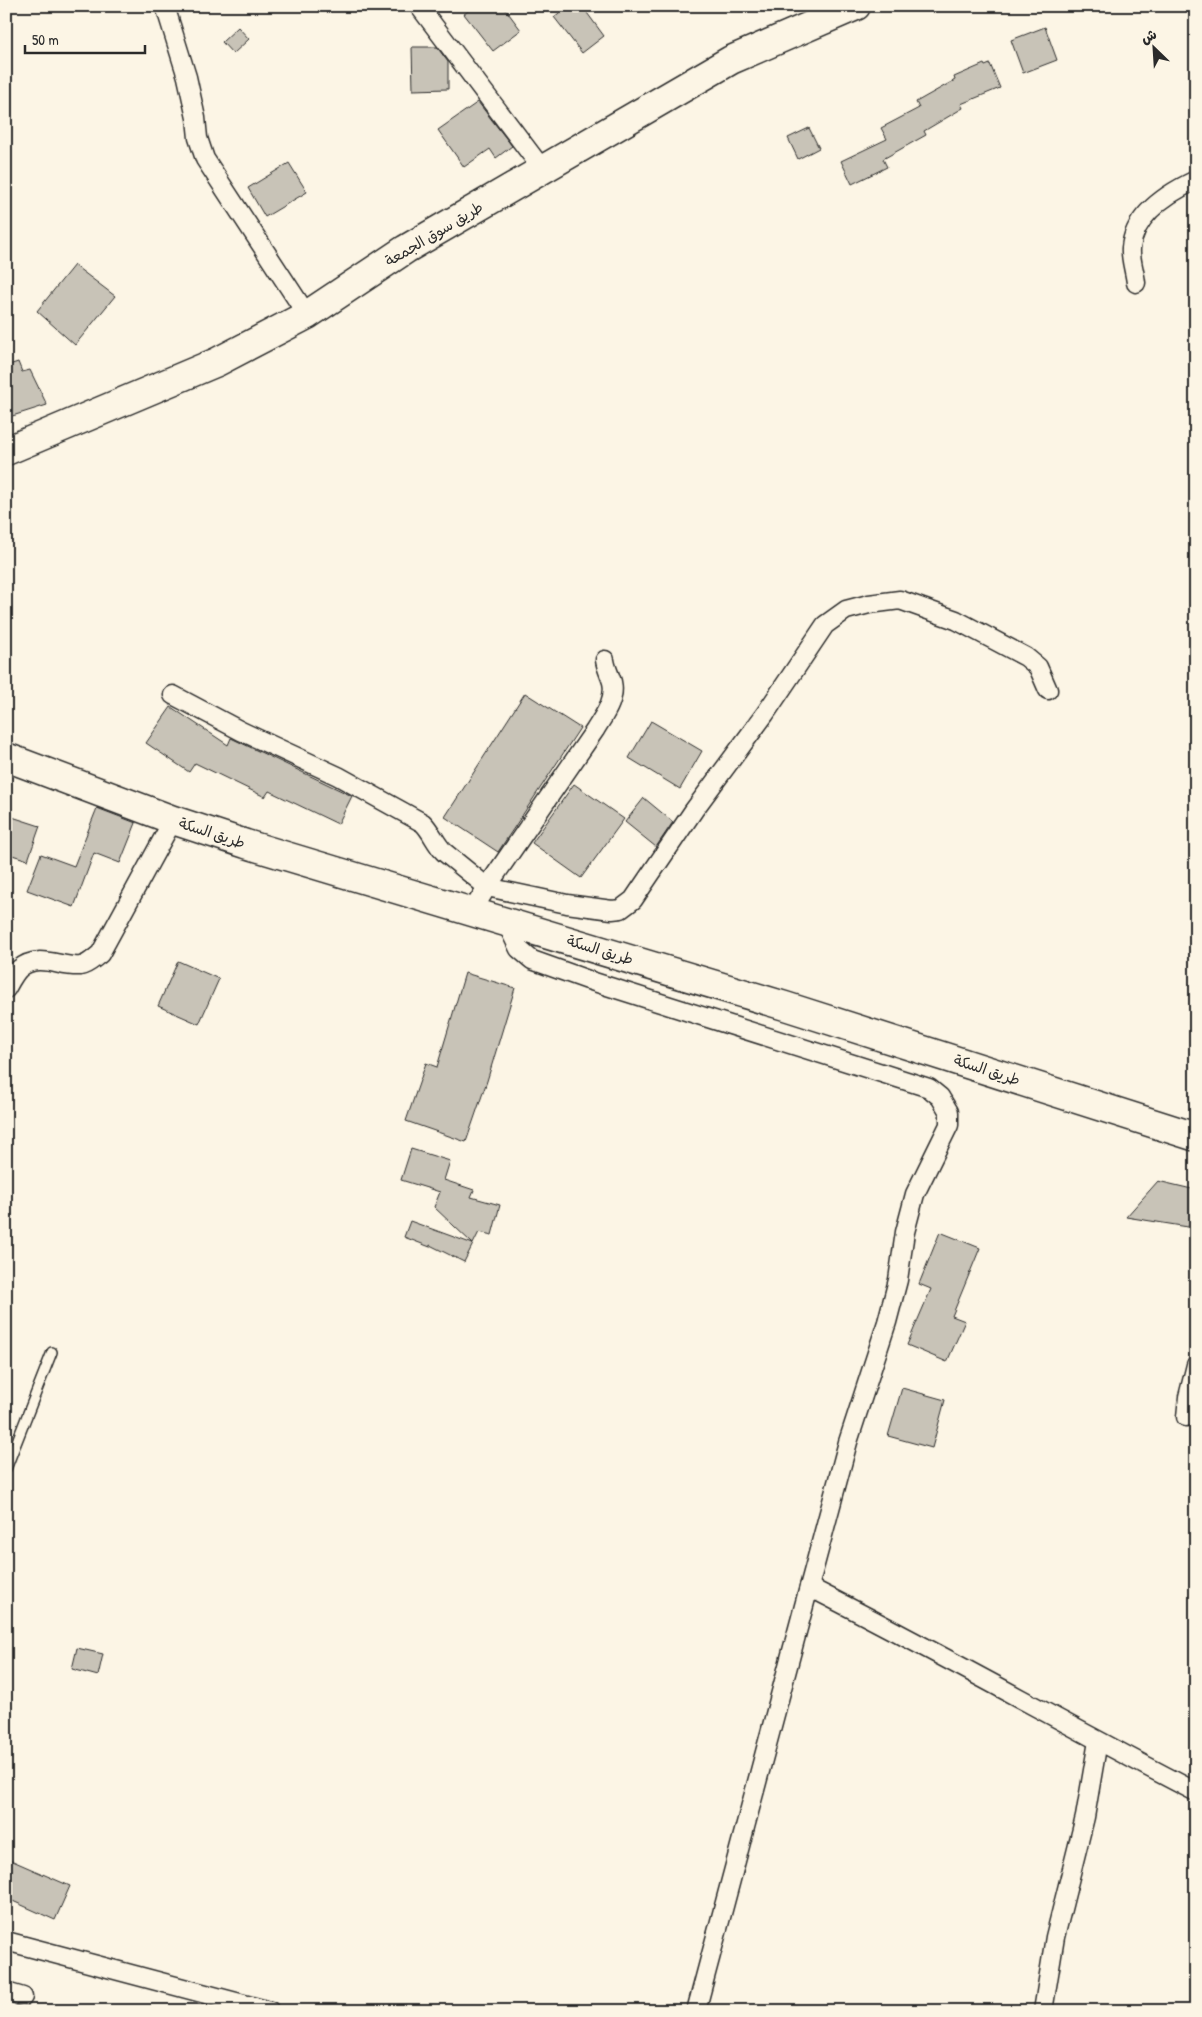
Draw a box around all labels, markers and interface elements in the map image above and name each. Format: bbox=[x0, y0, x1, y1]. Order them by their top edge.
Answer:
scale bar bbox=[25, 22, 145, 54]
north arrow bbox=[1130, 22, 1180, 72]
text: ش bbox=[1137, 24, 1159, 48]
text: 50 m bbox=[32, 29, 59, 50]
street label: طريق سوق الجمعة bbox=[381, 196, 487, 271]
street label: طريق السكة bbox=[176, 812, 248, 853]
street label: طريق السكة bbox=[564, 929, 636, 970]
street label: طريق السكة bbox=[951, 1049, 1023, 1090]

